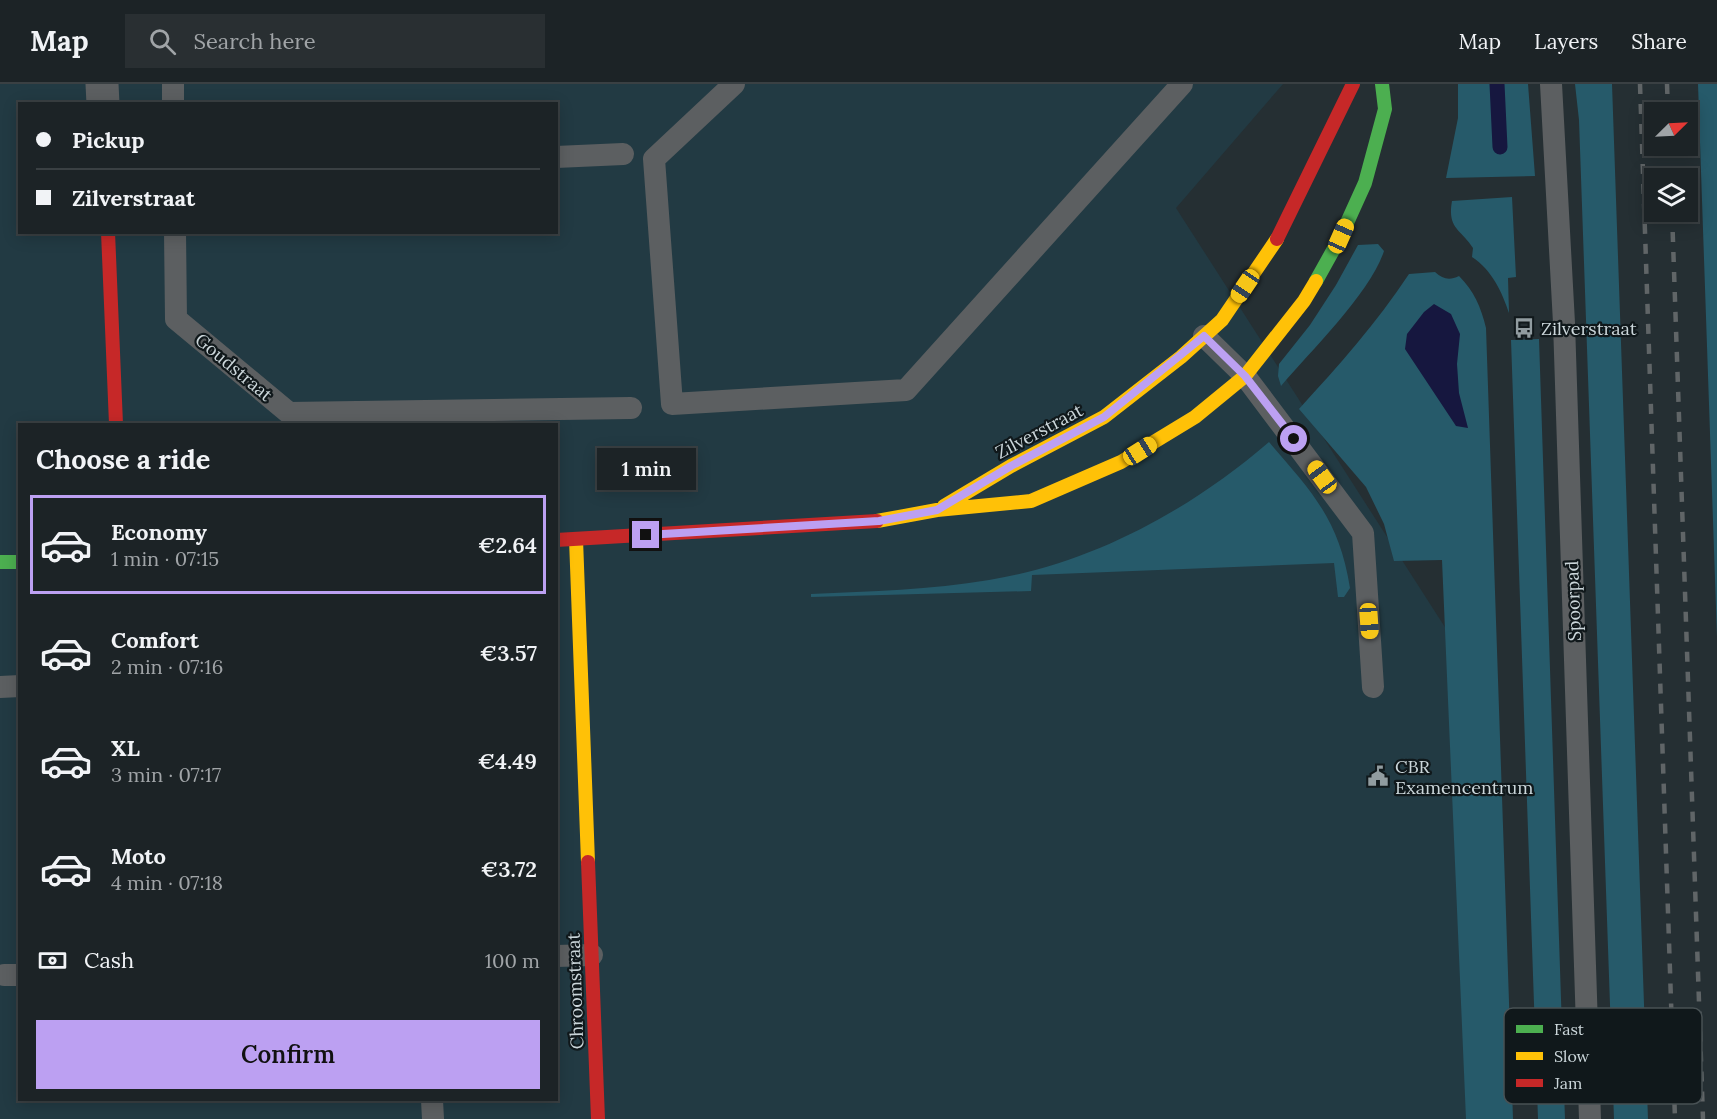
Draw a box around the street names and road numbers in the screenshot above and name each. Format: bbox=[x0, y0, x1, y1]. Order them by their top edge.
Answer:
street label: Goudstraat bbox=[191, 328, 277, 406]
street label: Zilverstraat bbox=[991, 398, 1087, 464]
street label: Spoorpad bbox=[1560, 560, 1586, 642]
street label: Chroomstraat bbox=[561, 932, 589, 1050]

